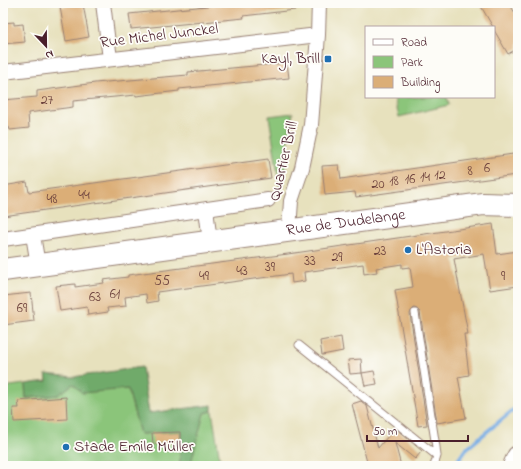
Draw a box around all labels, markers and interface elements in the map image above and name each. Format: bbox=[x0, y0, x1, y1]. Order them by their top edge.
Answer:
street label: Rue Michel Junckel bbox=[98, 17, 220, 55]
north arrow bbox=[26, 26, 66, 66]
legend bbox=[365, 26, 495, 98]
text: Road bbox=[401, 34, 427, 52]
text: N bbox=[43, 46, 56, 63]
place label: Kayl, Brill bbox=[261, 47, 320, 71]
marker: Kayl, Brill bbox=[323, 54, 333, 64]
text: Park bbox=[401, 54, 423, 72]
text: Building bbox=[400, 74, 440, 93]
house number: 27 bbox=[41, 90, 54, 111]
street label: Quartier Brill bbox=[263, 118, 305, 203]
house number: 6 bbox=[484, 158, 490, 179]
house number: 8 bbox=[467, 161, 473, 182]
house number: 12 bbox=[434, 165, 446, 186]
house number: 14 bbox=[420, 167, 430, 188]
house number: 16 bbox=[405, 169, 415, 190]
house number: 18 bbox=[389, 171, 399, 192]
house number: 20 bbox=[371, 174, 385, 195]
house number: 44 bbox=[78, 185, 90, 206]
house number: 48 bbox=[46, 189, 58, 210]
street label: Rue de Dudelange bbox=[285, 203, 408, 243]
place label: L'Astoria bbox=[416, 238, 472, 262]
house number: 23 bbox=[374, 241, 387, 262]
marker: L'Astoria bbox=[403, 245, 413, 255]
house number: 29 bbox=[331, 247, 343, 268]
house number: 33 bbox=[304, 251, 316, 272]
house number: 39 bbox=[265, 257, 276, 278]
house number: 43 bbox=[236, 261, 248, 282]
house number: 49 bbox=[199, 266, 210, 287]
house number: 9 bbox=[501, 266, 506, 287]
house number: 55 bbox=[154, 271, 170, 292]
house number: 61 bbox=[110, 284, 121, 305]
house number: 63 bbox=[89, 287, 101, 308]
house number: 69 bbox=[17, 298, 28, 319]
scale bar bbox=[367, 417, 468, 443]
text: 50 m bbox=[373, 423, 397, 441]
place label: Stade Emile Müller bbox=[74, 435, 194, 459]
marker: Stade Emile Müller bbox=[61, 442, 71, 452]

